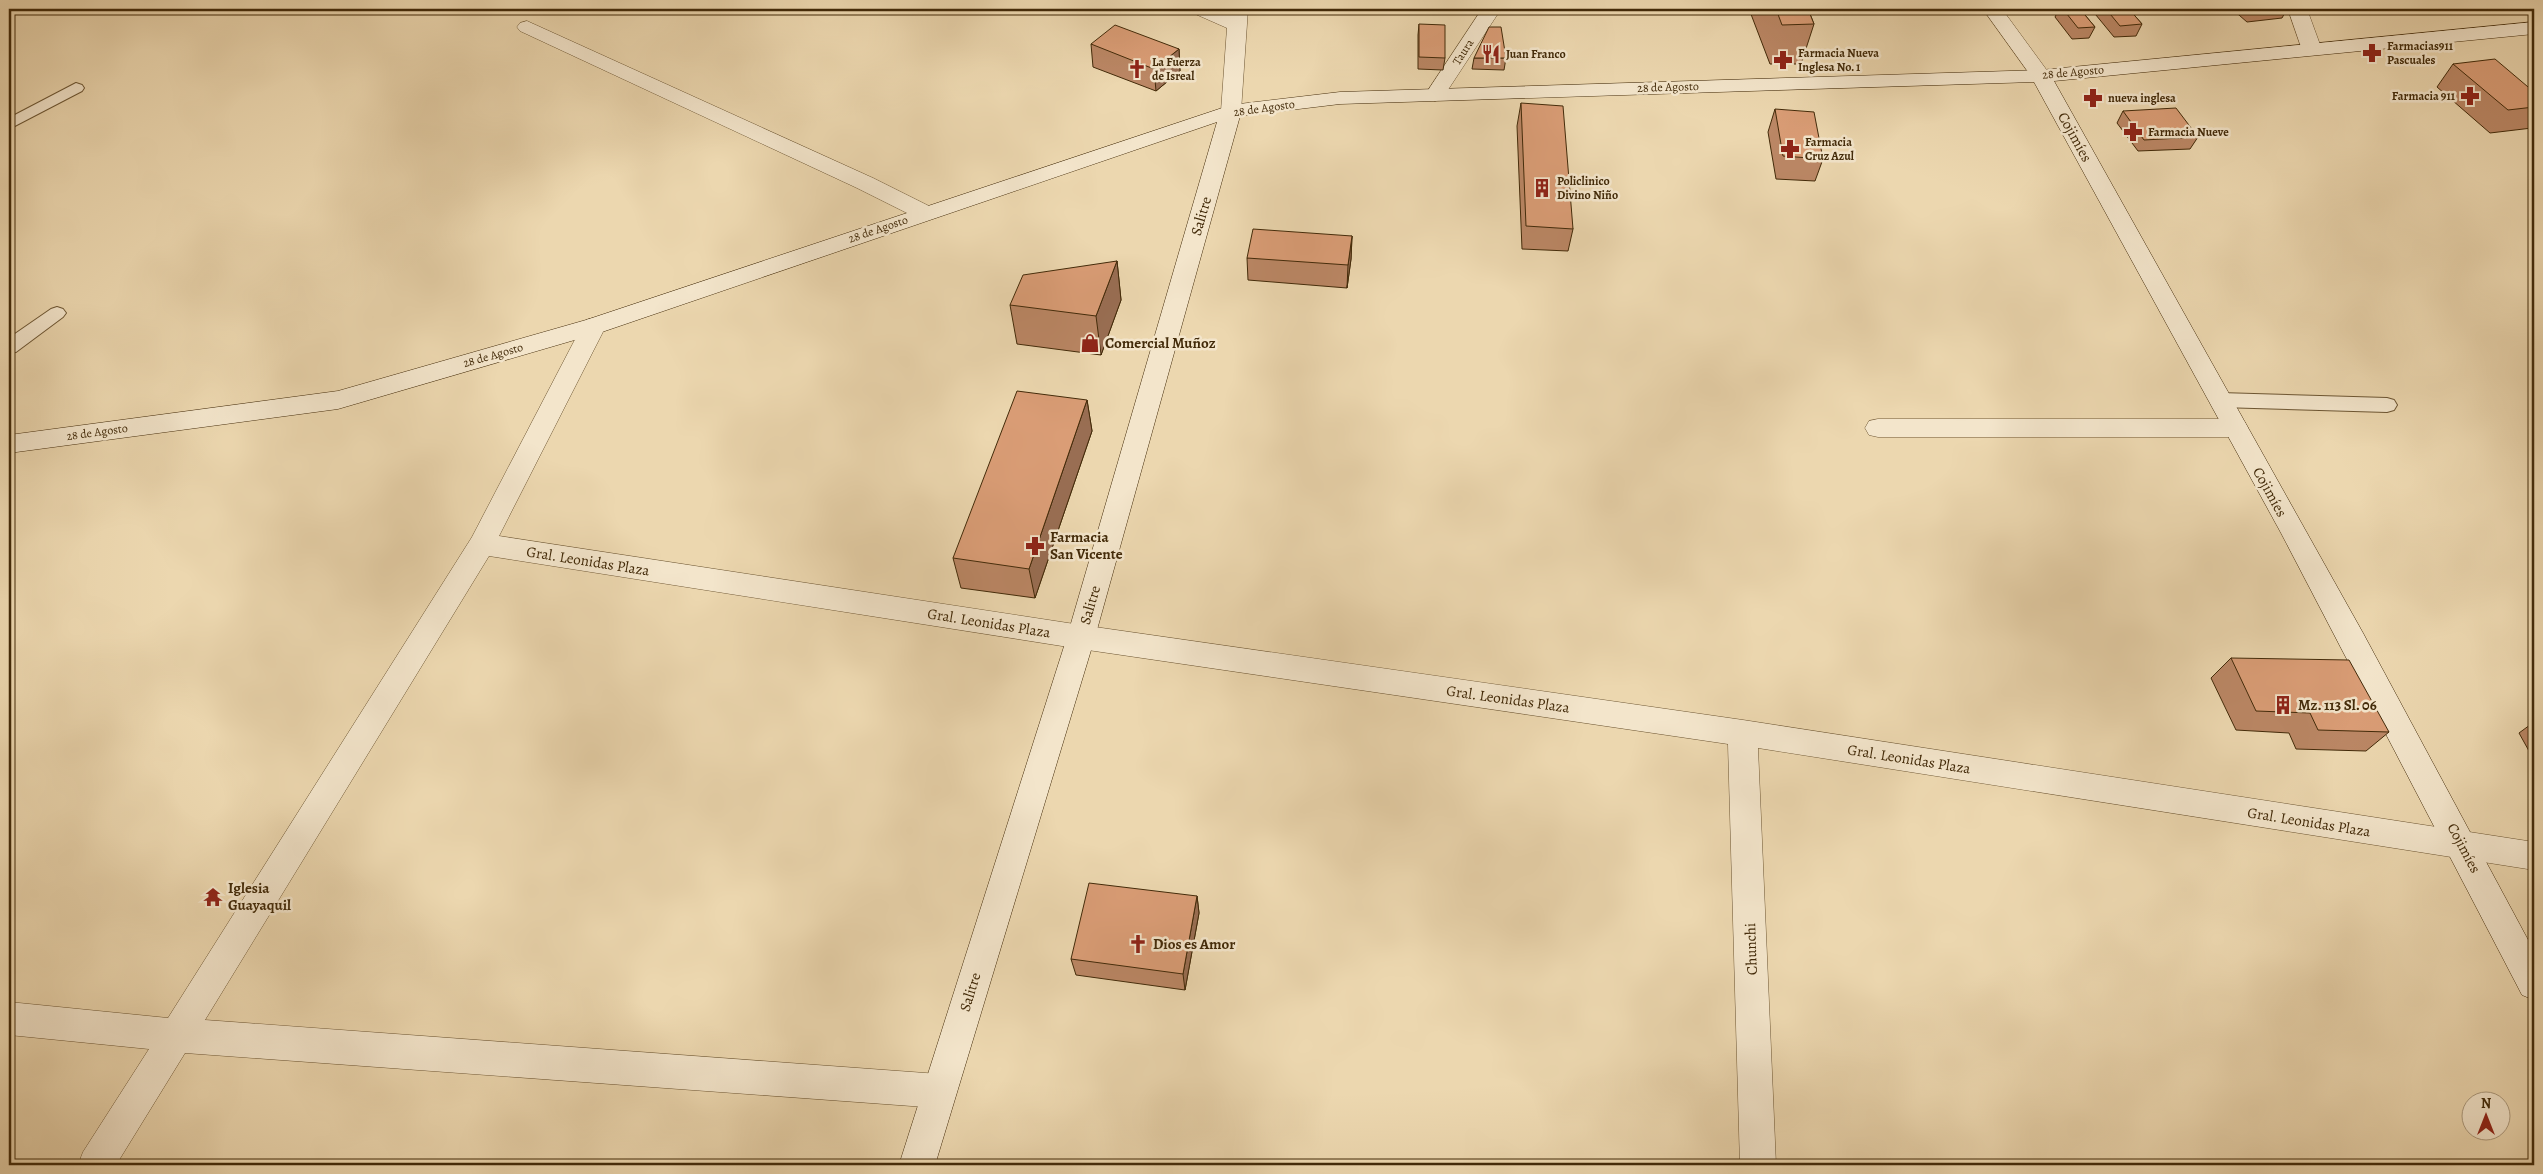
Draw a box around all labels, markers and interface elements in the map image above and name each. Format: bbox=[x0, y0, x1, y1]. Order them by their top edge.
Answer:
street label: Taura bbox=[1449, 36, 1478, 68]
place label: Farmacias911 Pascuales bbox=[2387, 38, 2454, 68]
pharmacy icon: Farmacias911 Pascuales bbox=[2361, 42, 2383, 64]
restaurant icon: Juan Franco bbox=[1480, 43, 1502, 65]
place label: Farmacia Nueva Inglesa No. 1 bbox=[1798, 45, 1879, 75]
place label: Juan Franco bbox=[1506, 46, 1566, 62]
pharmacy icon: Farmacia Nueva Inglesa No. 1 bbox=[1772, 49, 1794, 71]
place label: La Fuerza de Isreal bbox=[1152, 54, 1201, 84]
church icon: La Fuerza de Isreal bbox=[1126, 58, 1148, 80]
street label: 28 de Agosto bbox=[2041, 61, 2105, 83]
street label: 28 de Agosto bbox=[1637, 78, 1699, 96]
pharmacy icon: Farmacia 911 bbox=[2459, 85, 2481, 107]
pharmacy icon: nueva inglesa bbox=[2082, 87, 2104, 109]
place label: Farmacia 911 bbox=[2392, 88, 2456, 104]
place label: nueva inglesa bbox=[2108, 90, 2176, 106]
street label: 28 de Agosto bbox=[1232, 96, 1296, 120]
street label: Cojimíes bbox=[2053, 109, 2097, 165]
pharmacy icon: Farmacia Nueve bbox=[2122, 121, 2144, 143]
place label: Farmacia Nueve bbox=[2148, 124, 2229, 140]
place label: Farmacia Cruz Azul bbox=[1805, 134, 1855, 164]
pharmacy icon: Farmacia Cruz Azul bbox=[1779, 138, 1801, 160]
place label: Policlinico Divino Niño bbox=[1557, 173, 1618, 203]
building icon: Policlinico Divino Niño bbox=[1531, 177, 1553, 199]
street label: Salitre bbox=[1186, 194, 1216, 238]
street label: 28 de Agosto bbox=[846, 211, 910, 247]
shop icon: Comercial Muñoz bbox=[1079, 332, 1101, 354]
place label: Comercial Muñoz bbox=[1105, 333, 1216, 353]
street label: 28 de Agosto bbox=[461, 339, 525, 371]
street label: 28 de Agosto bbox=[65, 420, 129, 444]
street label: Cojimíes bbox=[2248, 464, 2292, 520]
place label: Farmacia San Vicente bbox=[1050, 527, 1123, 564]
pharmacy icon: Farmacia San Vicente bbox=[1024, 535, 1046, 557]
street label: Gral. Leonidas Plaza bbox=[525, 541, 651, 581]
street label: Salitre bbox=[1075, 583, 1105, 627]
street label: Gral. Leonidas Plaza bbox=[926, 603, 1052, 643]
street label: Gral. Leonidas Plaza bbox=[1445, 680, 1571, 718]
building icon: Mz. 113 Sl. 06 bbox=[2272, 694, 2294, 716]
place label: Mz. 113 Sl. 06 bbox=[2298, 695, 2377, 715]
street label: Gral. Leonidas Plaza bbox=[1846, 739, 1972, 779]
street label: Gral. Leonidas Plaza bbox=[2246, 802, 2372, 842]
street label: Cojimíes bbox=[2442, 819, 2486, 877]
place label: Iglesia Guayaquil bbox=[228, 878, 291, 915]
temple icon: Iglesia Guayaquil bbox=[202, 886, 224, 908]
street label: Chunchi bbox=[1740, 922, 1762, 976]
church icon: Dios es Amor bbox=[1127, 933, 1149, 955]
place label: Dios es Amor bbox=[1153, 934, 1235, 954]
street label: Salitre bbox=[955, 970, 985, 1014]
north arrow bbox=[2460, 1092, 2510, 1142]
text: N bbox=[2481, 1094, 2491, 1113]

